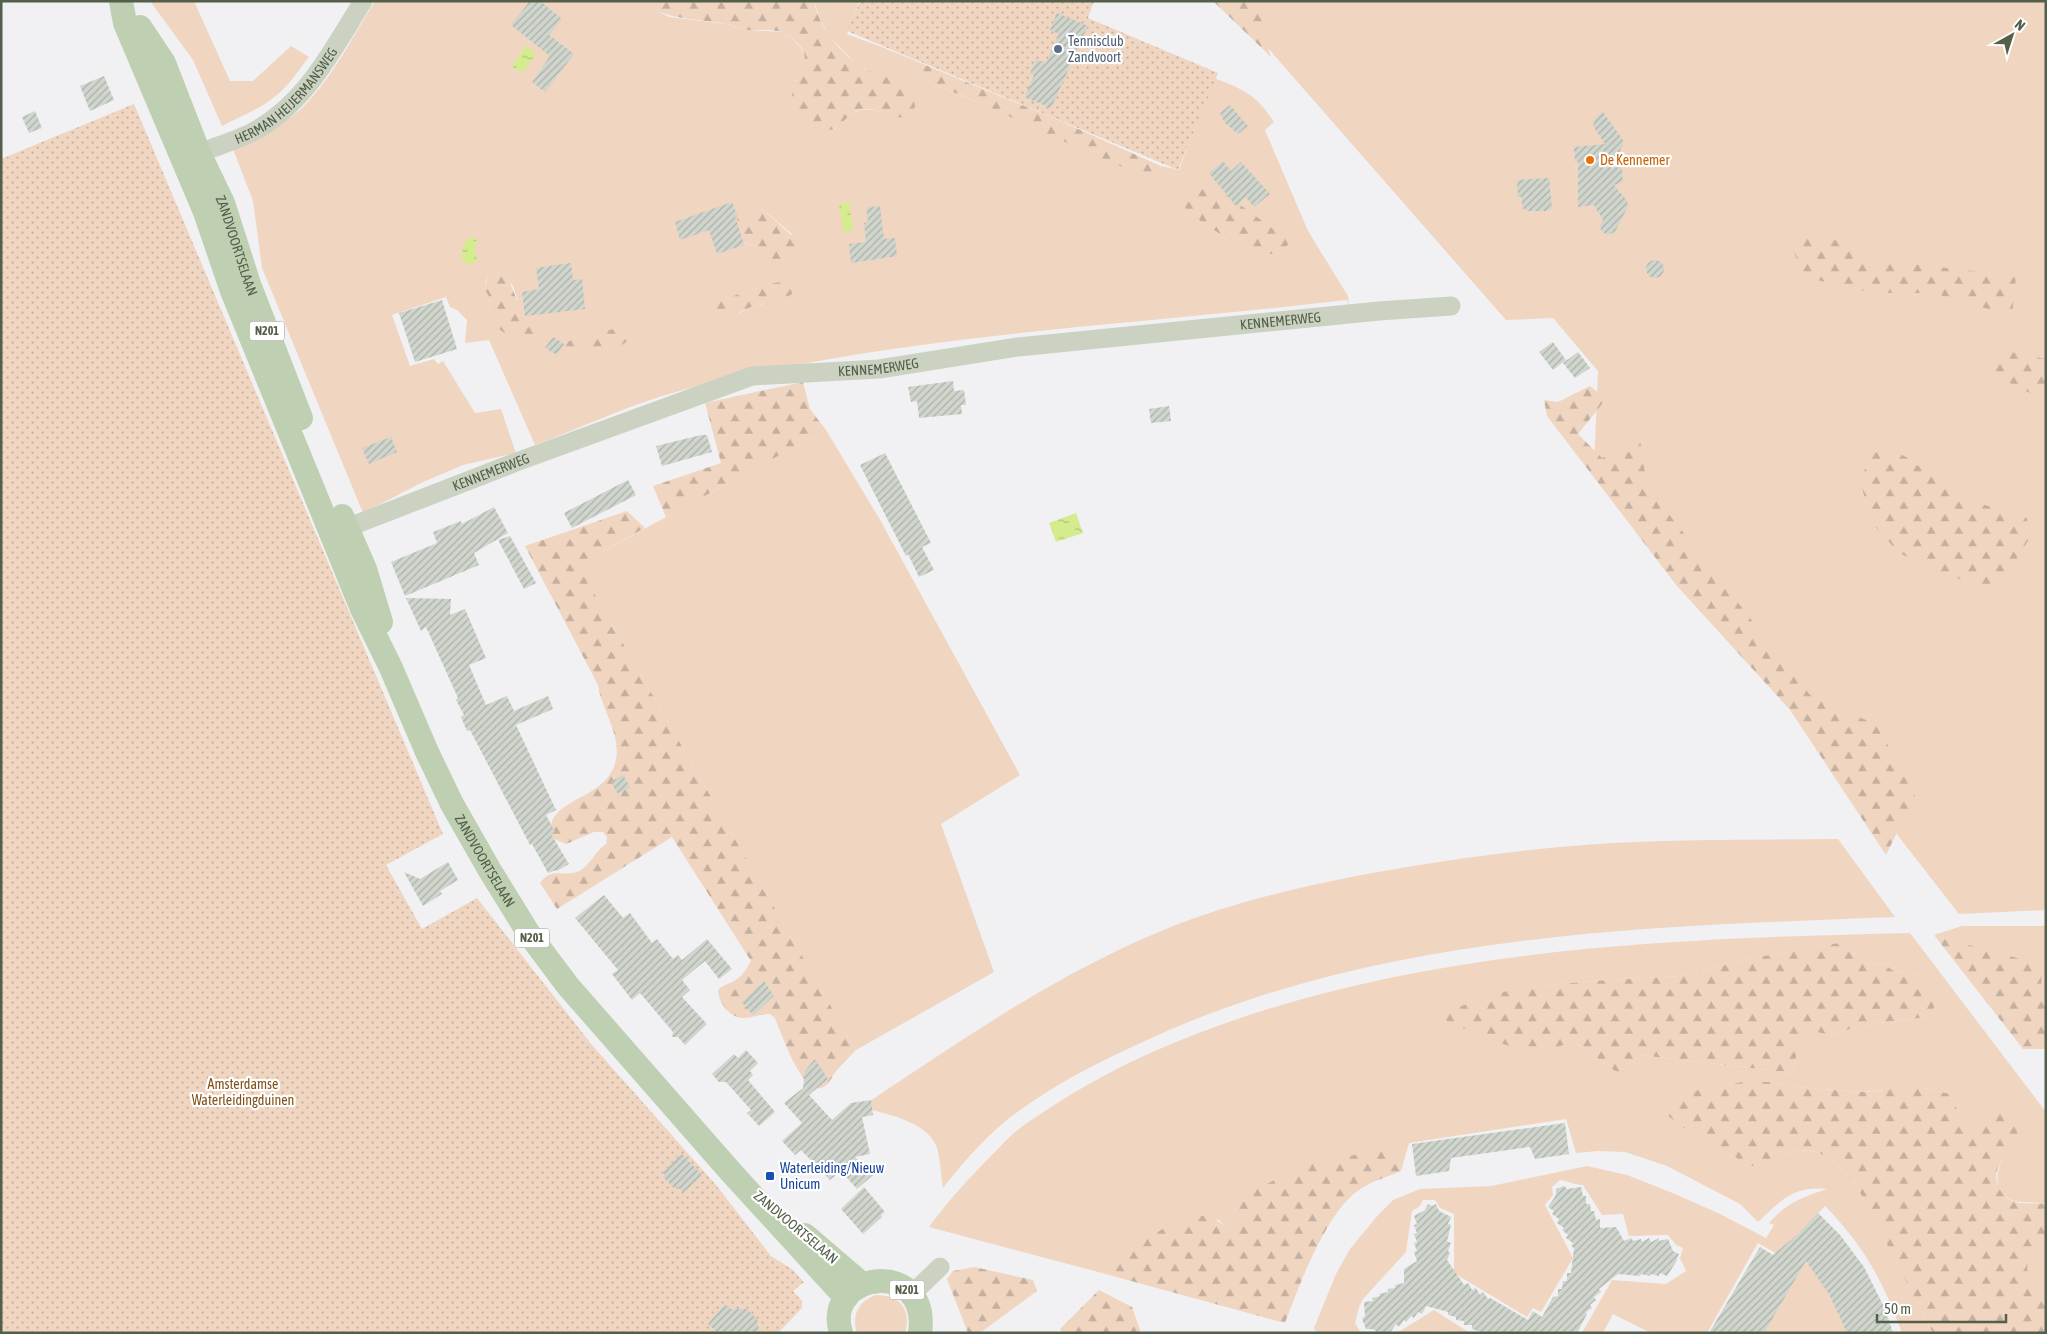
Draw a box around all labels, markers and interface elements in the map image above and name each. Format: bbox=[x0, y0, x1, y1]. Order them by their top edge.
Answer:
north arrow bbox=[1987, 10, 2037, 60]
text: N bbox=[2012, 16, 2028, 34]
place label: Tennisclub Zandvoort bbox=[1068, 33, 1124, 65]
marker: Tennisclub Zandvoort bbox=[1052, 43, 1064, 55]
street label: HERMAN HEIJERMANSWEG bbox=[232, 44, 341, 147]
place label: De Kennemer bbox=[1600, 152, 1670, 168]
marker: De Kennemer bbox=[1584, 154, 1596, 166]
street label: ZANDVOORTSELAAN bbox=[212, 193, 261, 298]
street label: KENNEMERWEG bbox=[1239, 309, 1322, 333]
road number: N201 bbox=[250, 322, 284, 341]
street label: KENNEMERWEG bbox=[838, 355, 920, 379]
street label: KENNEMERWEG bbox=[450, 450, 531, 494]
street label: ZANDVOORTSELAAN bbox=[452, 812, 518, 910]
road number: N201 bbox=[514, 928, 550, 948]
park label: Amsterdamse Waterleidingduinen bbox=[192, 1076, 294, 1108]
place label: Waterleiding/Nieuw Unicum bbox=[780, 1160, 885, 1192]
marker: Waterleiding/Nieuw Unicum bbox=[764, 1170, 776, 1182]
street label: ZANDVOORTSELAAN bbox=[751, 1187, 841, 1267]
road number: N201 bbox=[890, 1280, 924, 1300]
scale bar bbox=[1877, 1292, 2006, 1324]
text: 50 m bbox=[1884, 1300, 1911, 1317]

